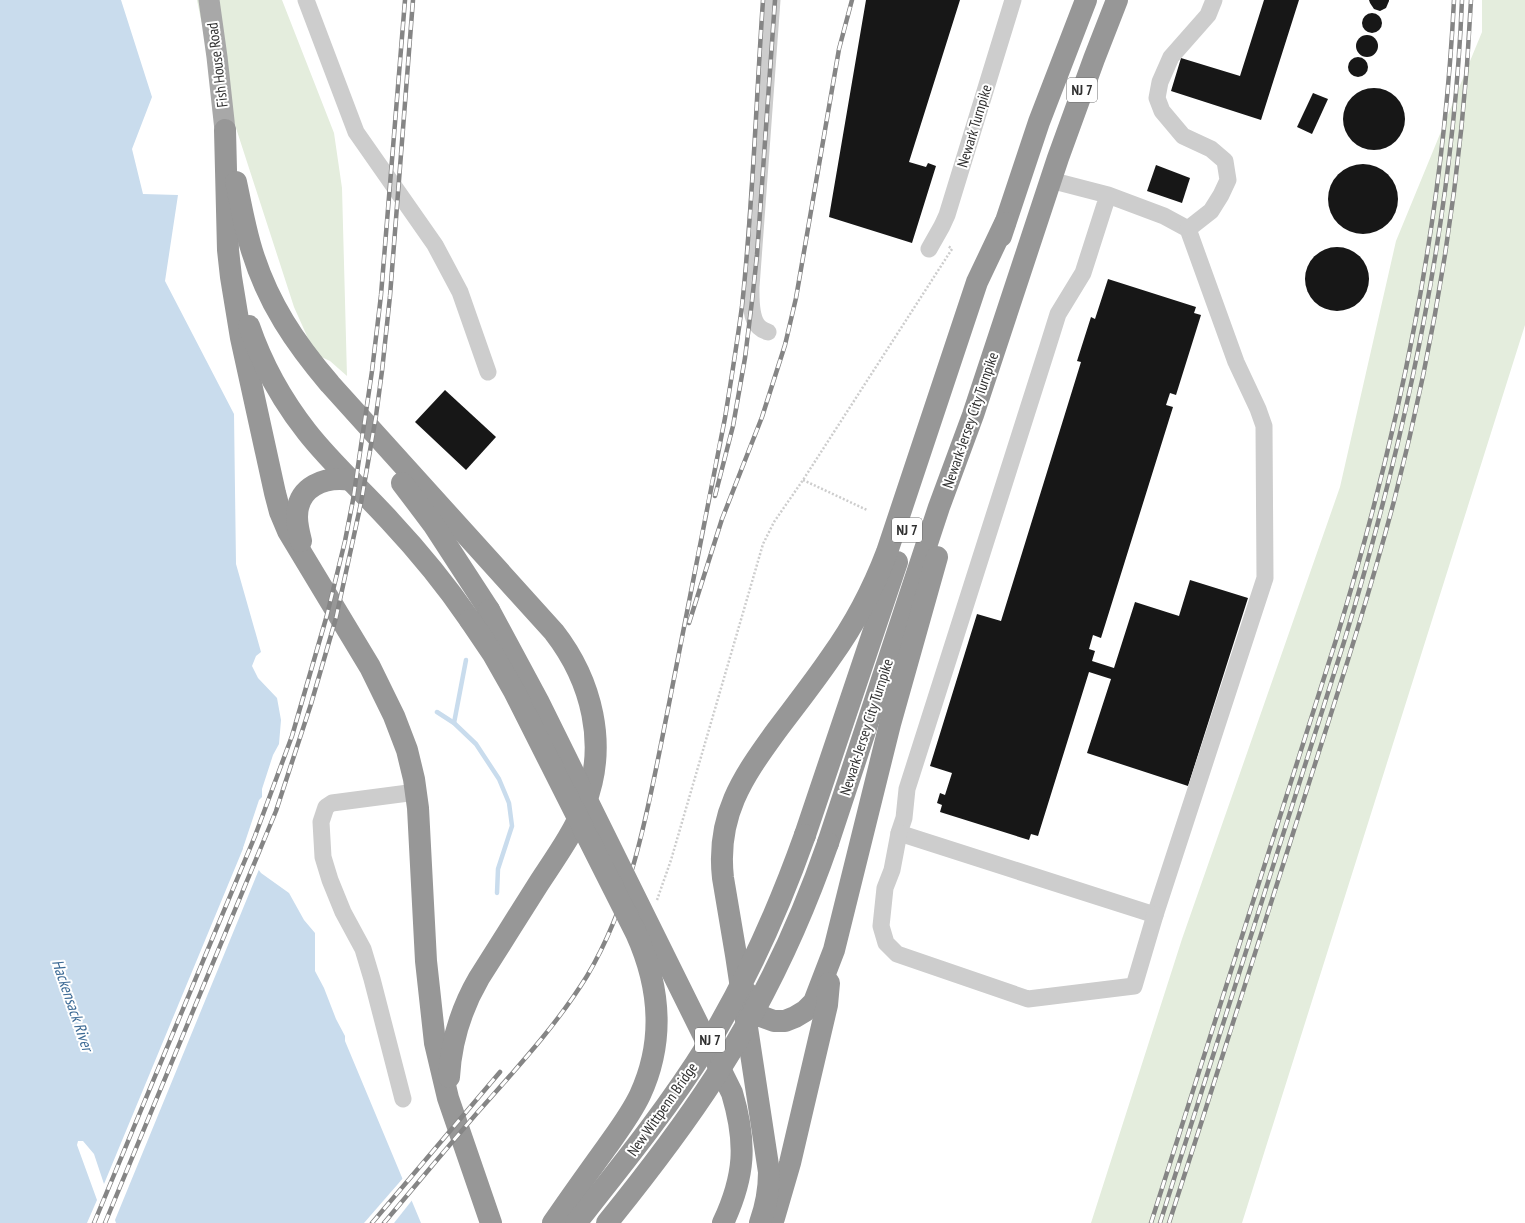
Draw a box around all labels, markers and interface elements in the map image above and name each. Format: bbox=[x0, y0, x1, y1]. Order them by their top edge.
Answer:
street label: Fish House Road bbox=[202, 21, 232, 109]
road number: NJ 7 bbox=[1067, 78, 1097, 102]
street label: Newark Turnpike bbox=[952, 82, 996, 170]
street label: Newark-Jersey City Turnpike bbox=[938, 350, 1002, 490]
road number: NJ 7 bbox=[892, 518, 922, 542]
street label: Newark-Jersey City Turnpike bbox=[835, 656, 897, 798]
water label: Hackensack River bbox=[48, 957, 99, 1056]
road number: NJ 7 bbox=[695, 1028, 725, 1052]
street label: New Wittpenn Bridge bbox=[623, 1059, 701, 1159]

